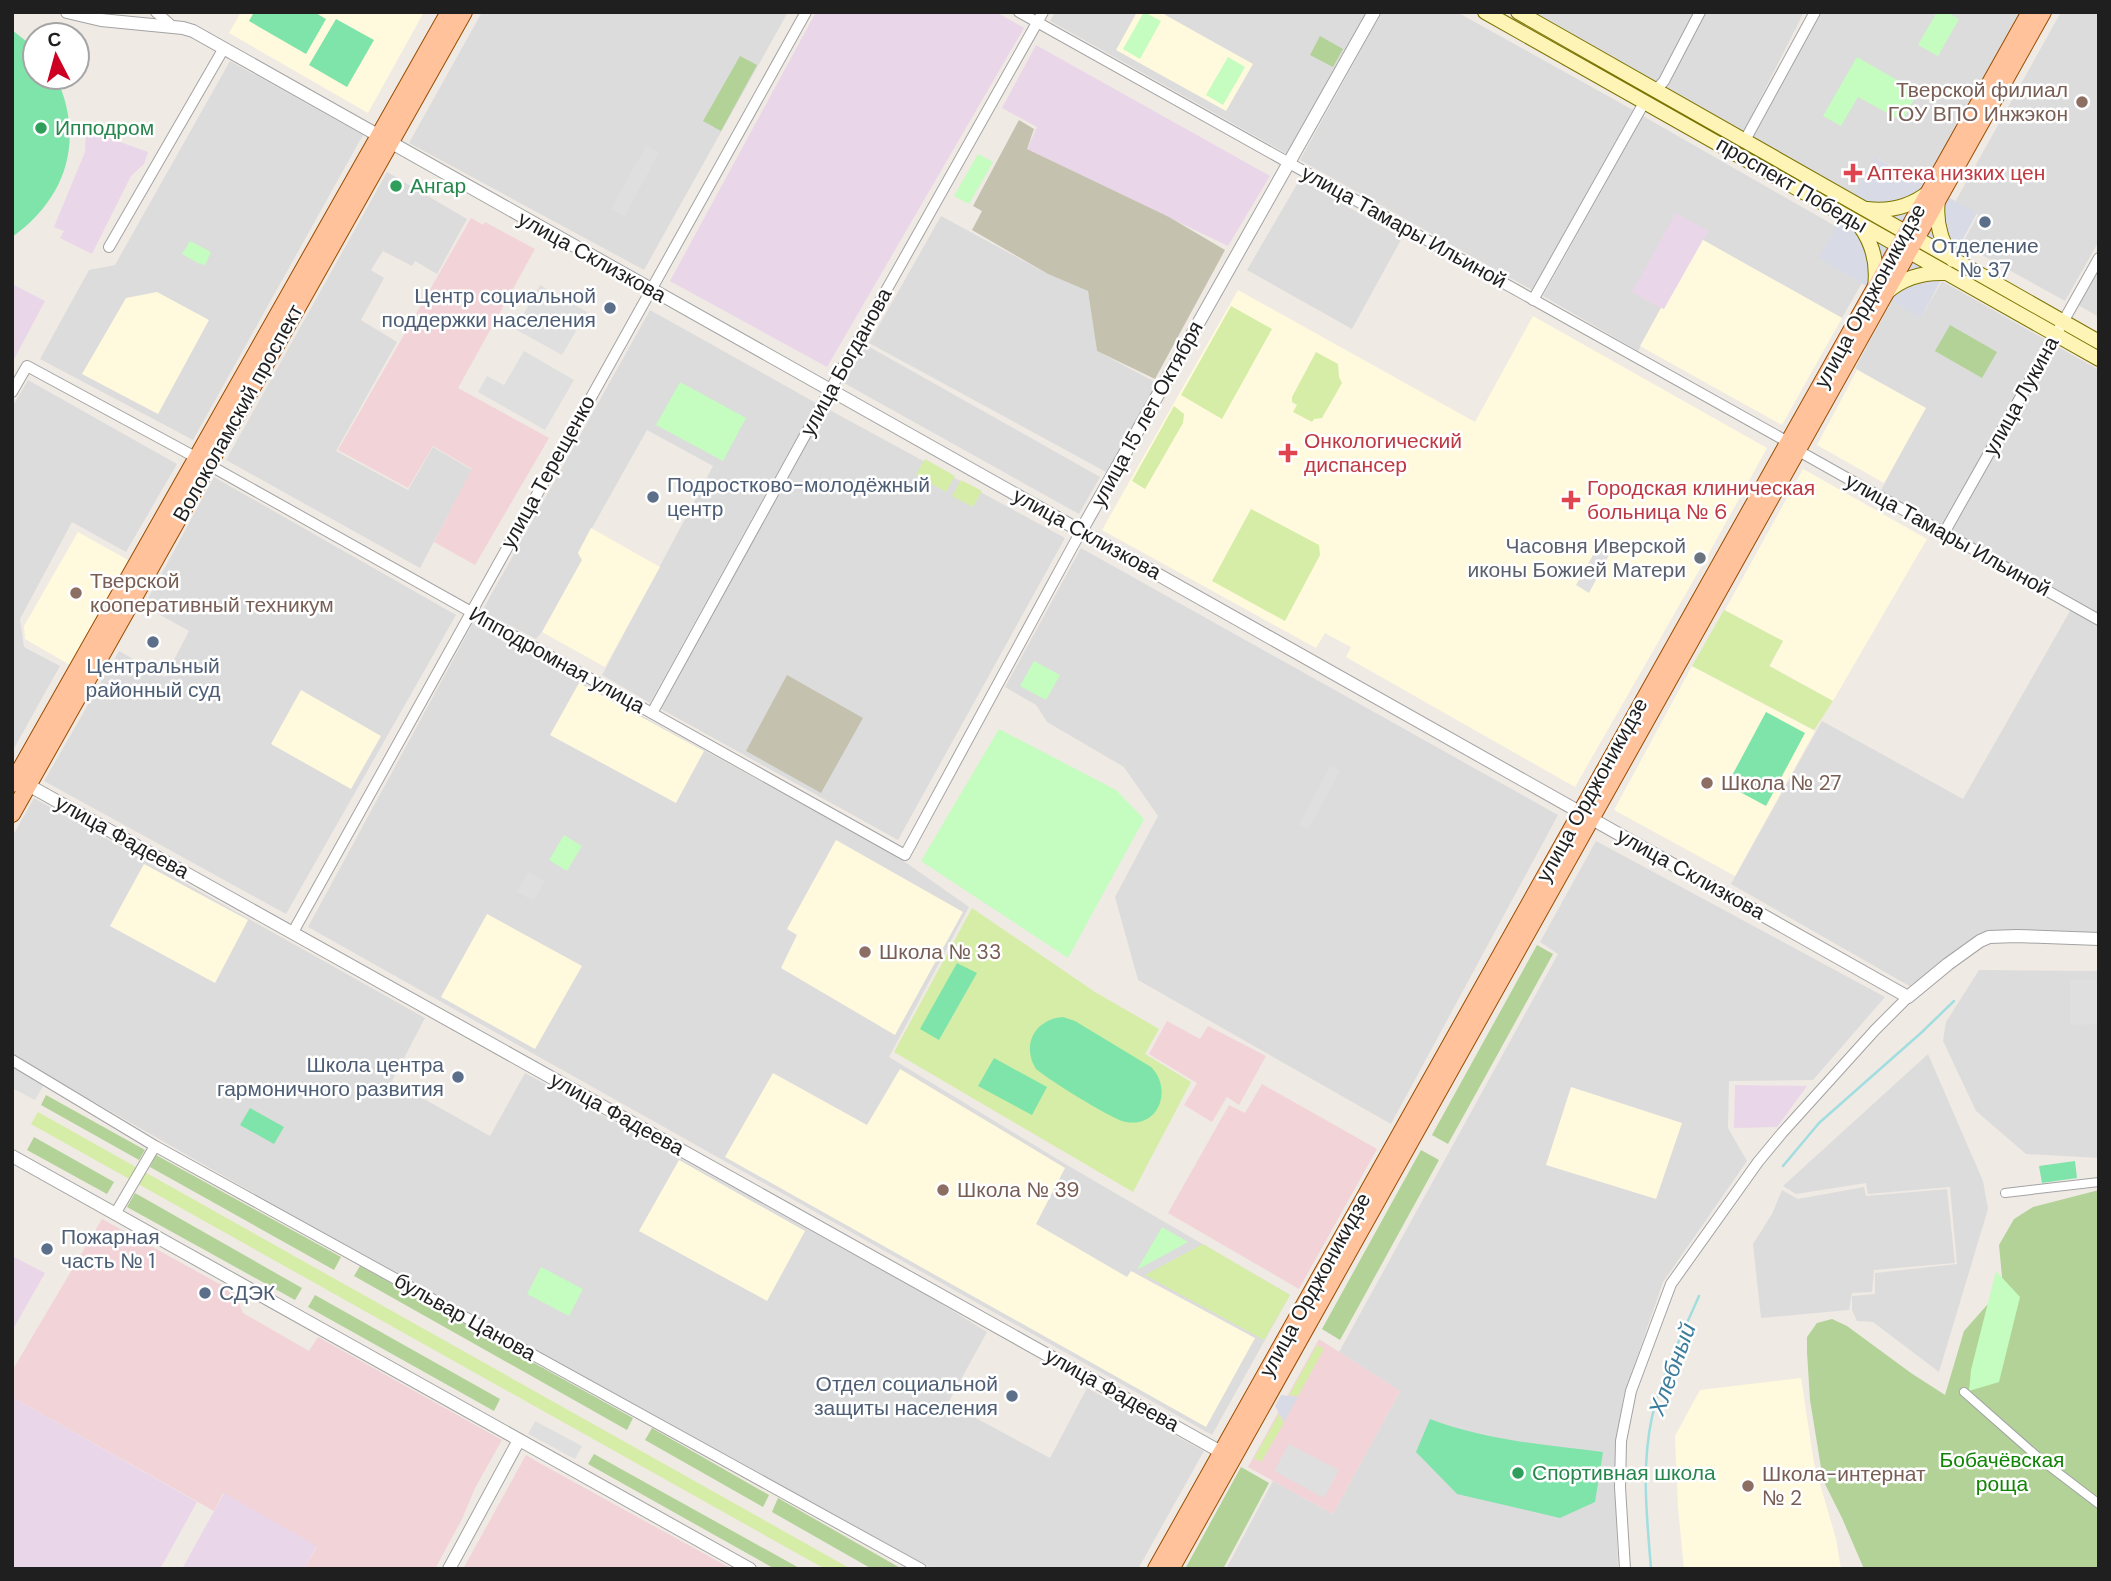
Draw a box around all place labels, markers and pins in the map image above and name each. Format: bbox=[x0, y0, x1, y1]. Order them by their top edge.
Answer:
place label: Тверской филиал ГОУ ВПО Инжэкон bbox=[1888, 76, 2068, 128]
marker: Тверской филиал ГОУ ВПО Инжэкон bbox=[2074, 94, 2090, 110]
place label: Ипподром bbox=[55, 114, 154, 142]
marker: Ипподром bbox=[33, 120, 49, 136]
place label: Аптека низких цен bbox=[1867, 159, 2045, 187]
marker: Аптека низких цен bbox=[1845, 165, 1861, 181]
place label: Ангар bbox=[410, 172, 466, 200]
marker: Ангар bbox=[388, 178, 404, 194]
marker: Отделение № 37 bbox=[1977, 214, 1993, 230]
place label: Отделение № 37 bbox=[1931, 232, 2039, 284]
place label: Центр социальной поддержки населения bbox=[382, 282, 596, 334]
marker: Центр социальной поддержки населения bbox=[602, 300, 618, 316]
place label: Онкологический диспансер bbox=[1304, 427, 1462, 479]
marker: Онкологический диспансер bbox=[1278, 443, 1298, 463]
place label: Подростково-молодёжный центр bbox=[667, 471, 930, 523]
place label: Городская клиническая больница № 6 bbox=[1587, 474, 1815, 526]
marker: Подростково-молодёжный центр bbox=[645, 489, 661, 505]
marker: Городская клиническая больница № 6 bbox=[1561, 490, 1581, 510]
place label: Часовня Иверской иконы Божией Матери bbox=[1467, 532, 1686, 584]
marker: Часовня Иверской иконы Божией Матери bbox=[1692, 550, 1708, 566]
place label: Тверской кооперативный техникум bbox=[90, 567, 334, 619]
marker: Тверской кооперативный техникум bbox=[68, 585, 84, 601]
marker: Центральный районный суд bbox=[145, 634, 161, 650]
place label: Центральный районный суд bbox=[86, 652, 220, 704]
place label: Школа № 27 bbox=[1721, 769, 1841, 797]
marker: Школа № 27 bbox=[1699, 775, 1715, 791]
place label: Школа № 33 bbox=[879, 938, 1001, 966]
marker: Школа № 33 bbox=[857, 944, 873, 960]
place label: Школа центра гармоничного развития bbox=[217, 1051, 444, 1103]
marker: Школа центра гармоничного развития bbox=[450, 1069, 466, 1085]
place label: Школа № 39 bbox=[957, 1176, 1080, 1204]
marker: Школа № 39 bbox=[935, 1182, 951, 1198]
place label: Пожарная часть № 1 bbox=[61, 1223, 160, 1275]
marker: Пожарная часть № 1 bbox=[39, 1241, 55, 1257]
place label: СДЭК bbox=[219, 1279, 276, 1307]
marker: СДЭК bbox=[197, 1285, 213, 1301]
place label: Отдел социальной защиты населения bbox=[814, 1370, 998, 1422]
marker: Отдел социальной защиты населения bbox=[1004, 1388, 1020, 1404]
place label: Спортивная школа bbox=[1532, 1459, 1716, 1487]
place label: Школа-интернат № 2 bbox=[1762, 1460, 1926, 1512]
marker: Спортивная школа bbox=[1510, 1465, 1526, 1481]
marker: Школа-интернат № 2 bbox=[1740, 1478, 1756, 1494]

